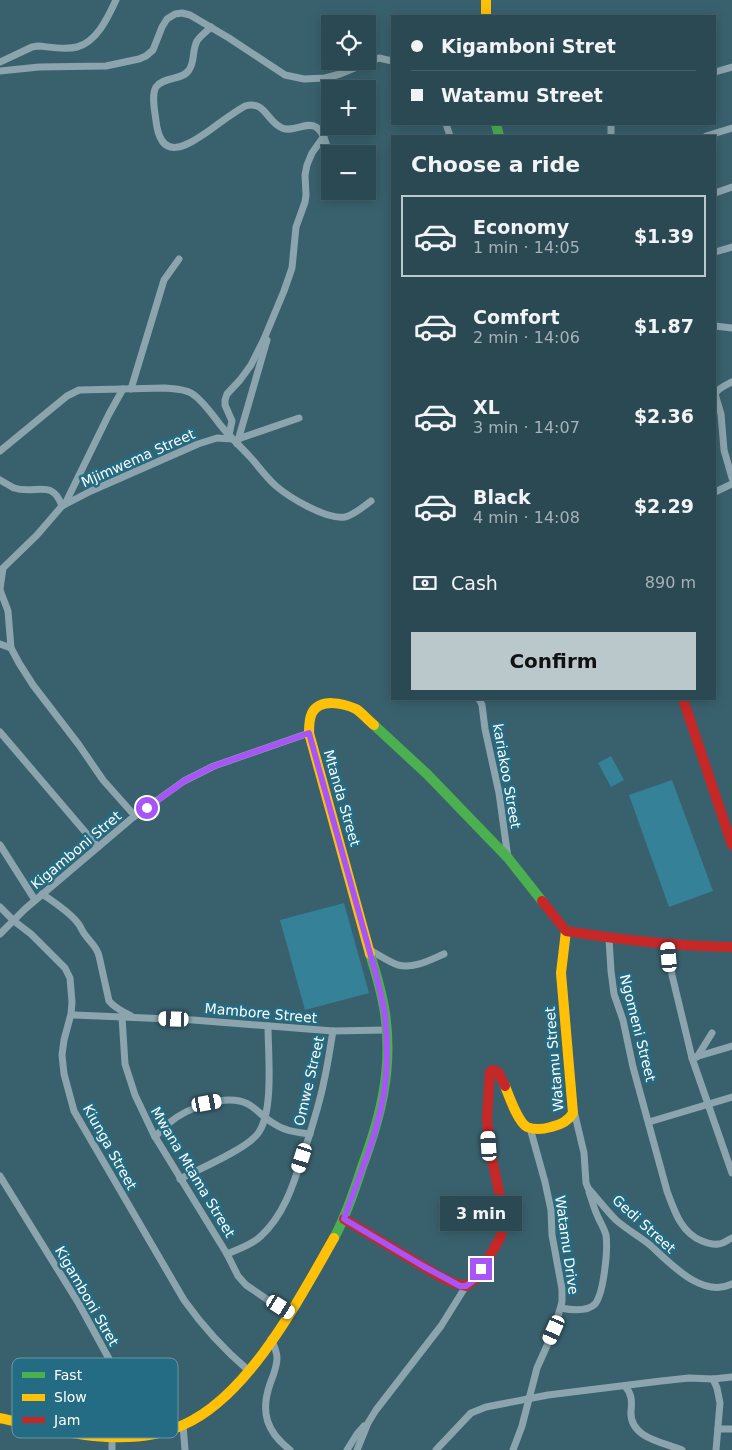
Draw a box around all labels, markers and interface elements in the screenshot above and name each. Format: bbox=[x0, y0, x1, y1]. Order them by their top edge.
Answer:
map controls bbox=[321, 15, 376, 200]
button: locate bbox=[321, 15, 376, 70]
text: Kigamboni Stret bbox=[441, 35, 616, 57]
button: + bbox=[321, 80, 376, 135]
text: Watamu Street bbox=[441, 84, 603, 106]
button: − bbox=[321, 145, 376, 200]
text: Choose a ride bbox=[411, 152, 580, 177]
icon: car bbox=[413, 214, 458, 259]
text: Economy bbox=[473, 216, 569, 238]
text: $1.39 bbox=[634, 225, 694, 247]
text: 1 min · 14:05 bbox=[473, 238, 580, 257]
icon: car bbox=[413, 304, 458, 349]
text: Comfort bbox=[473, 306, 560, 328]
text: $1.87 bbox=[634, 315, 694, 337]
text: 2 min · 14:06 bbox=[473, 328, 580, 347]
icon: car bbox=[413, 394, 458, 439]
text: XL bbox=[473, 396, 500, 418]
text: $2.36 bbox=[634, 405, 694, 427]
text: 3 min · 14:07 bbox=[473, 418, 580, 437]
street label: Mjimwema Street bbox=[79, 426, 198, 490]
icon: car bbox=[413, 484, 458, 529]
text: Black bbox=[473, 486, 531, 508]
text: $2.29 bbox=[634, 495, 694, 517]
text: 4 min · 14:08 bbox=[473, 508, 580, 527]
icon: cash bbox=[411, 569, 439, 597]
text: Cash bbox=[451, 572, 498, 594]
text: 890 m bbox=[645, 573, 696, 592]
button: Confirm bbox=[411, 632, 696, 690]
street label: kariakoo Street bbox=[490, 722, 524, 830]
street label: Mtanda Street bbox=[321, 748, 364, 849]
route start bbox=[136, 797, 158, 819]
street label: Kigamboni Stret bbox=[28, 807, 125, 892]
car bbox=[660, 941, 677, 973]
street label: Ngomeni Street bbox=[617, 973, 659, 1084]
street label: Mambore Street bbox=[204, 1000, 318, 1026]
street label: Watamu Street bbox=[541, 1005, 567, 1112]
car bbox=[158, 1011, 189, 1027]
street label: Omwe Street bbox=[291, 1034, 327, 1127]
car bbox=[190, 1093, 223, 1113]
street label: Kiunga Street bbox=[80, 1101, 140, 1193]
street label: Mwana Mtama Street bbox=[148, 1104, 239, 1241]
car bbox=[480, 1131, 497, 1161]
car bbox=[290, 1141, 313, 1175]
street label: Gedi Street bbox=[609, 1192, 679, 1257]
street label: Watamu Drive bbox=[552, 1194, 582, 1296]
callout: 3 min bbox=[440, 1196, 522, 1232]
text: 3 min bbox=[456, 1204, 506, 1223]
street label: Kigamboni Stret bbox=[52, 1243, 122, 1349]
route end bbox=[470, 1258, 492, 1280]
car bbox=[264, 1293, 297, 1321]
car bbox=[541, 1313, 566, 1347]
legend bbox=[12, 1358, 178, 1438]
text: Fast bbox=[54, 1367, 83, 1383]
text: Slow bbox=[54, 1389, 87, 1405]
text: Jam bbox=[53, 1412, 80, 1428]

